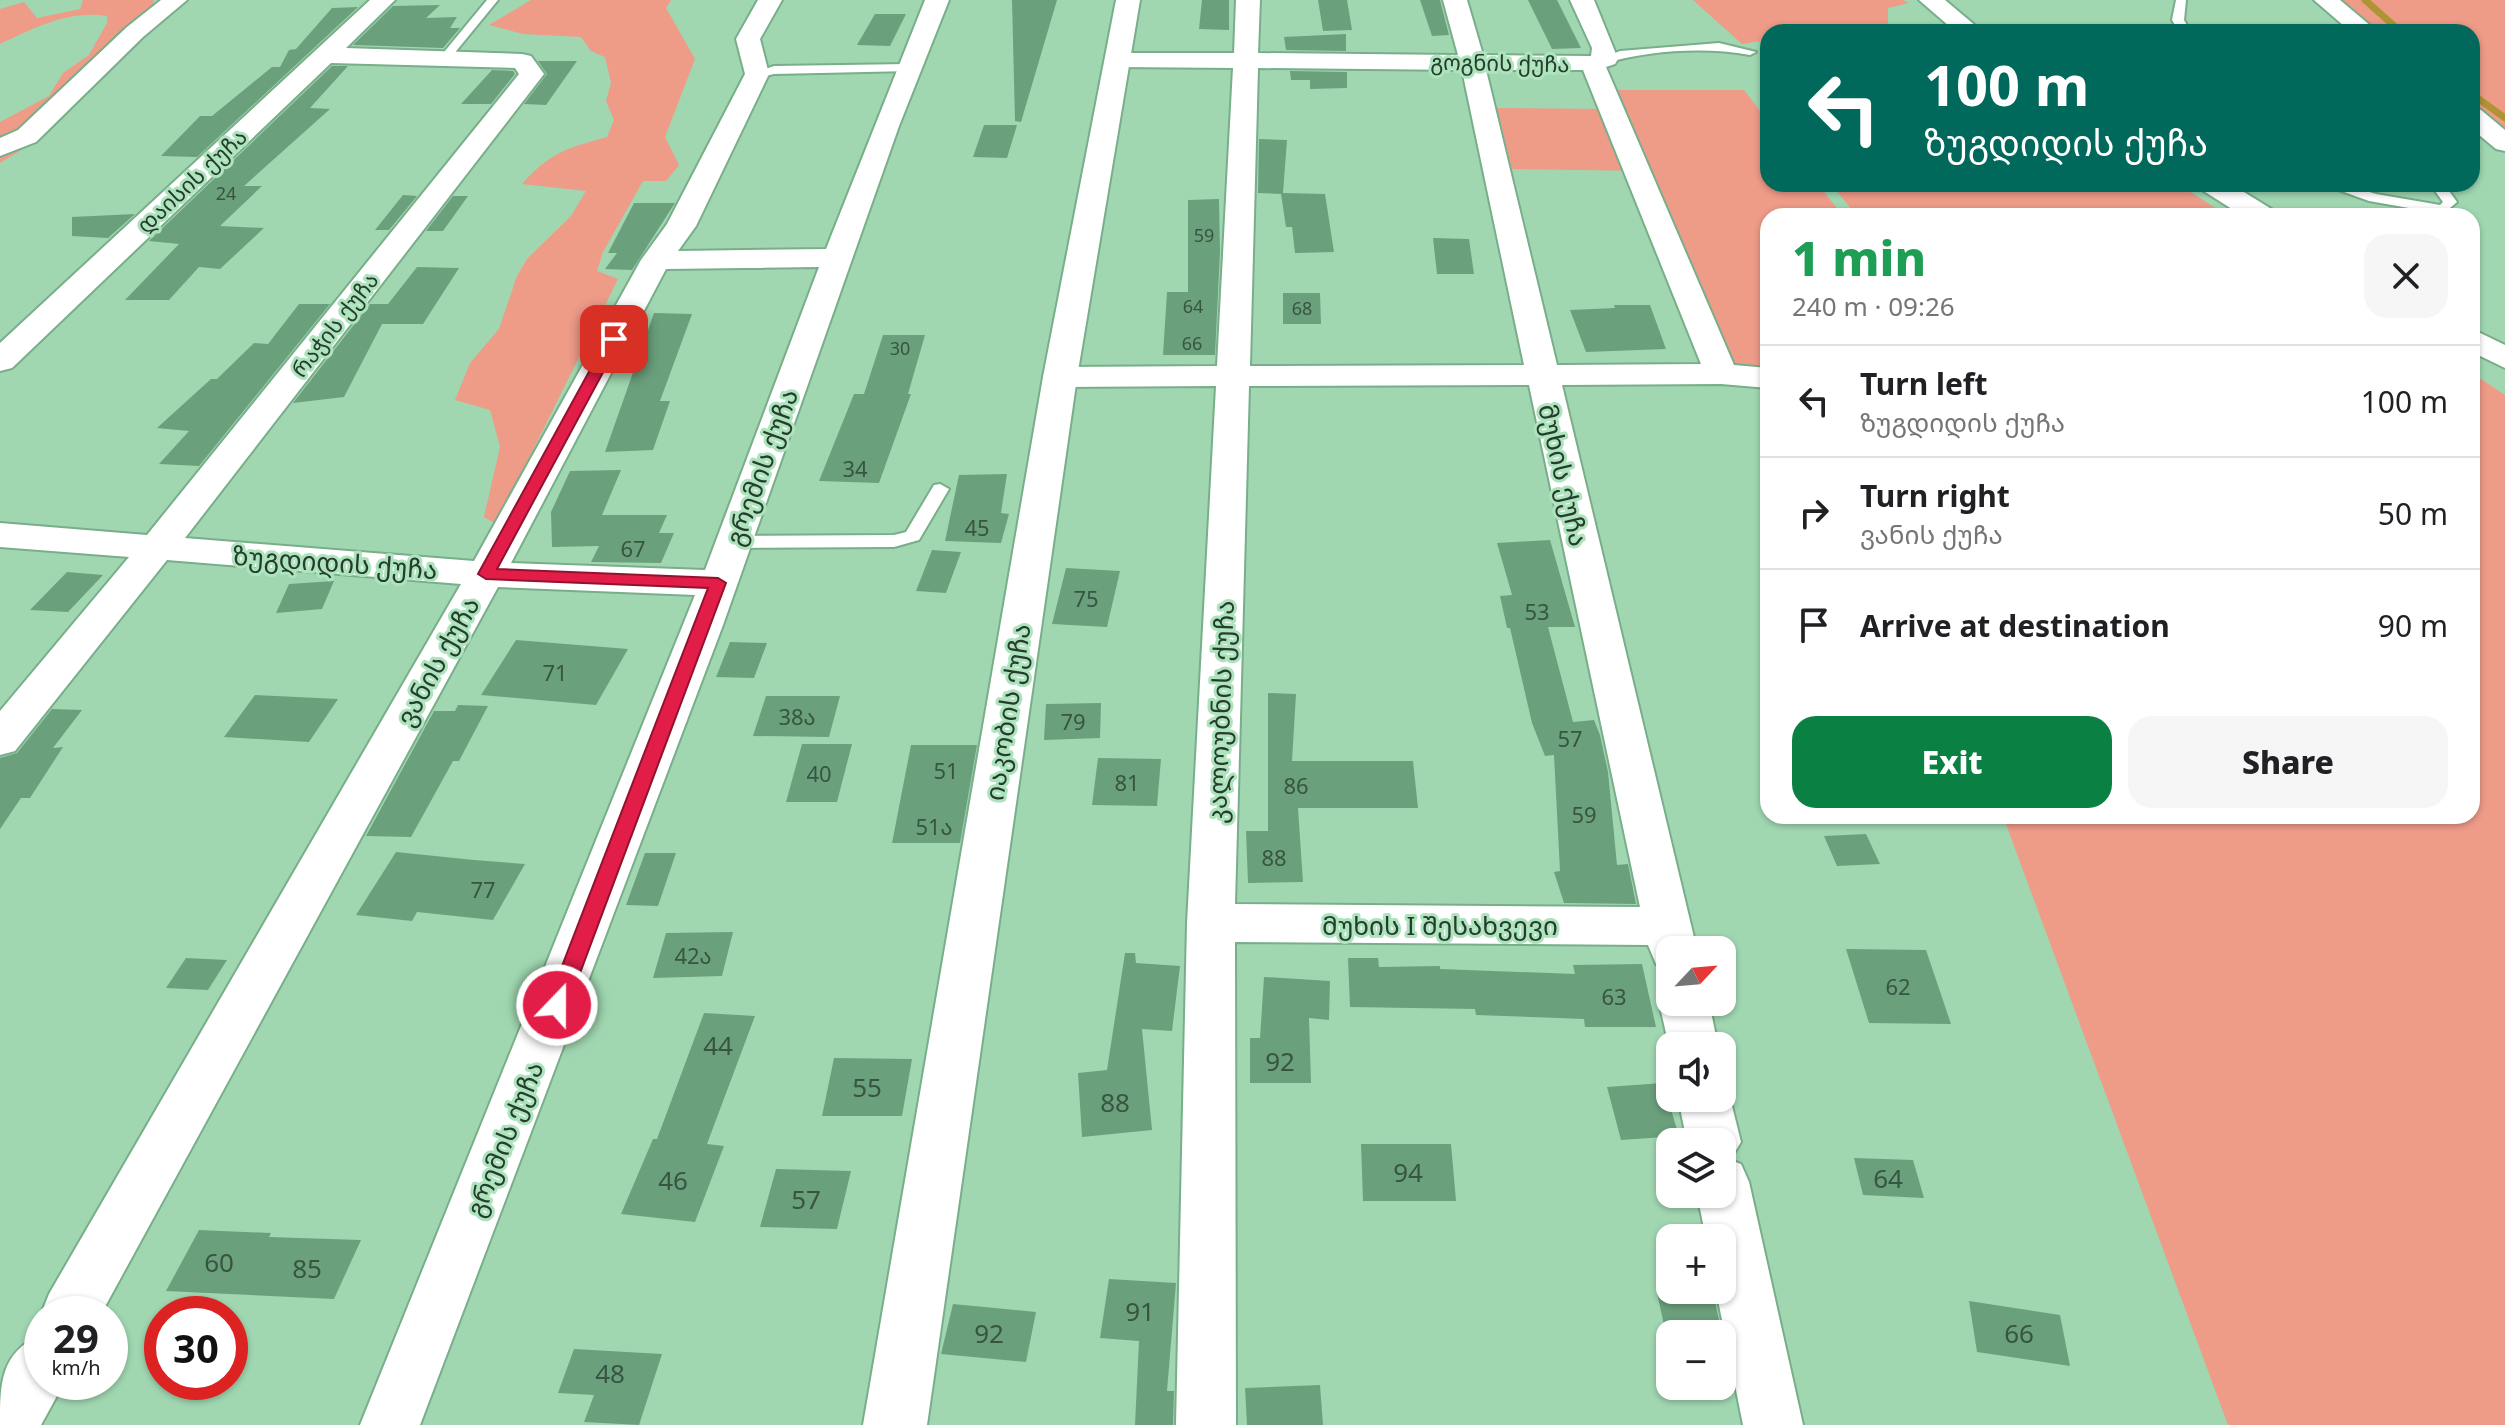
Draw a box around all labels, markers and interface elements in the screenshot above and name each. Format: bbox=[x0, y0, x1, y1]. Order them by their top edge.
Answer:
street label: გოგნის ქუჩა bbox=[1430, 46, 1570, 78]
text: 100 m bbox=[1924, 46, 2089, 122]
icon: left bbox=[1792, 56, 1896, 160]
text: ზუგდიდის ქუჩა bbox=[1924, 118, 2208, 167]
street label: დაისის ქუჩა bbox=[129, 121, 253, 239]
house number: 24 bbox=[216, 181, 236, 205]
house number: 59 bbox=[1194, 223, 1214, 247]
text: 1 min bbox=[1792, 225, 1926, 290]
button: close bbox=[2364, 234, 2448, 318]
street label: რაჭის ქუჩა bbox=[284, 265, 384, 383]
text: 240 m · 09:26 bbox=[1792, 288, 1955, 324]
house number: 64 bbox=[1183, 294, 1203, 318]
house number: 68 bbox=[1292, 296, 1312, 320]
pin bbox=[580, 305, 648, 373]
icon: arrive bbox=[592, 317, 636, 361]
house number: 66 bbox=[1182, 331, 1202, 355]
house number: 30 bbox=[890, 336, 910, 360]
text: Turn left bbox=[1860, 363, 1988, 404]
icon: left bbox=[1792, 379, 1836, 423]
text: 100 m bbox=[2361, 381, 2448, 422]
street label: გრემის ქუჩა bbox=[716, 383, 806, 551]
street label: მუხის ქუჩა bbox=[1530, 400, 1598, 550]
text: ზუგდიდის ქუჩა bbox=[1860, 404, 2065, 440]
house number: 34 bbox=[842, 453, 868, 483]
text: Turn right bbox=[1860, 475, 2010, 516]
icon: right bbox=[1792, 491, 1836, 535]
text: 50 m bbox=[2378, 493, 2448, 534]
house number: 45 bbox=[964, 512, 990, 542]
text: ვანის ქუჩა bbox=[1860, 516, 2003, 552]
house number: 67 bbox=[620, 533, 646, 563]
street label: ზუგდიდის ქუჩა bbox=[231, 537, 439, 587]
house number: 75 bbox=[1073, 583, 1099, 613]
street label: ვანის ქუჩა bbox=[387, 590, 487, 732]
house number: 53 bbox=[1524, 596, 1550, 626]
street label: კალოუბნის ქუჩა bbox=[1198, 600, 1242, 824]
icon: arrive bbox=[1792, 603, 1836, 647]
text: Arrive at destination bbox=[1860, 605, 2170, 646]
text: 90 m bbox=[2378, 605, 2448, 646]
street label: იაკობის ქუჩა bbox=[975, 621, 1039, 803]
house number: 71 bbox=[542, 657, 568, 687]
house number: 38ა bbox=[778, 701, 816, 731]
house number: 79 bbox=[1060, 706, 1086, 736]
button: Exit bbox=[1792, 716, 2112, 808]
button: Share bbox=[2128, 716, 2448, 808]
house number: 57 bbox=[1557, 723, 1583, 753]
house number: 51 bbox=[933, 755, 959, 785]
house number: 40 bbox=[806, 758, 832, 788]
house number: 81 bbox=[1114, 767, 1140, 797]
house number: 86 bbox=[1283, 770, 1309, 800]
house number: 59 bbox=[1571, 799, 1597, 829]
house number: 51ა bbox=[915, 811, 953, 841]
house number: 88 bbox=[1261, 842, 1287, 872]
house number: 77 bbox=[470, 874, 496, 904]
street label: მუხის I შესახვევი bbox=[1322, 907, 1558, 943]
north arrow bbox=[1656, 936, 1736, 1016]
map controls bbox=[1656, 936, 1736, 1400]
house number: 42ა bbox=[674, 940, 712, 970]
position arrow bbox=[515, 963, 599, 1047]
house number: 62 bbox=[1885, 971, 1911, 1001]
house number: 63 bbox=[1601, 981, 1627, 1011]
house number: 44 bbox=[703, 1027, 733, 1063]
button: sound bbox=[1656, 1032, 1736, 1112]
house number: 92 bbox=[1265, 1043, 1295, 1079]
street label: გრემის ქუჩა bbox=[456, 1056, 552, 1222]
house number: 55 bbox=[852, 1069, 882, 1105]
house number: 88 bbox=[1100, 1084, 1130, 1120]
button: layers bbox=[1656, 1128, 1736, 1208]
house number: 94 bbox=[1393, 1154, 1423, 1190]
house number: 64 bbox=[1873, 1160, 1903, 1196]
house number: 46 bbox=[658, 1162, 688, 1198]
house number: 57 bbox=[791, 1181, 821, 1217]
button: + bbox=[1656, 1224, 1736, 1304]
house number: 60 bbox=[204, 1244, 234, 1280]
house number: 85 bbox=[292, 1250, 322, 1286]
house number: 91 bbox=[1125, 1293, 1155, 1329]
speed limit sign: 30 bbox=[144, 1296, 248, 1400]
text: 29 bbox=[53, 1310, 99, 1365]
house number: 92 bbox=[974, 1315, 1004, 1351]
house number: 66 bbox=[2004, 1315, 2034, 1351]
button: − bbox=[1656, 1320, 1736, 1400]
text: km/h bbox=[51, 1354, 101, 1381]
house number: 48 bbox=[595, 1355, 625, 1391]

